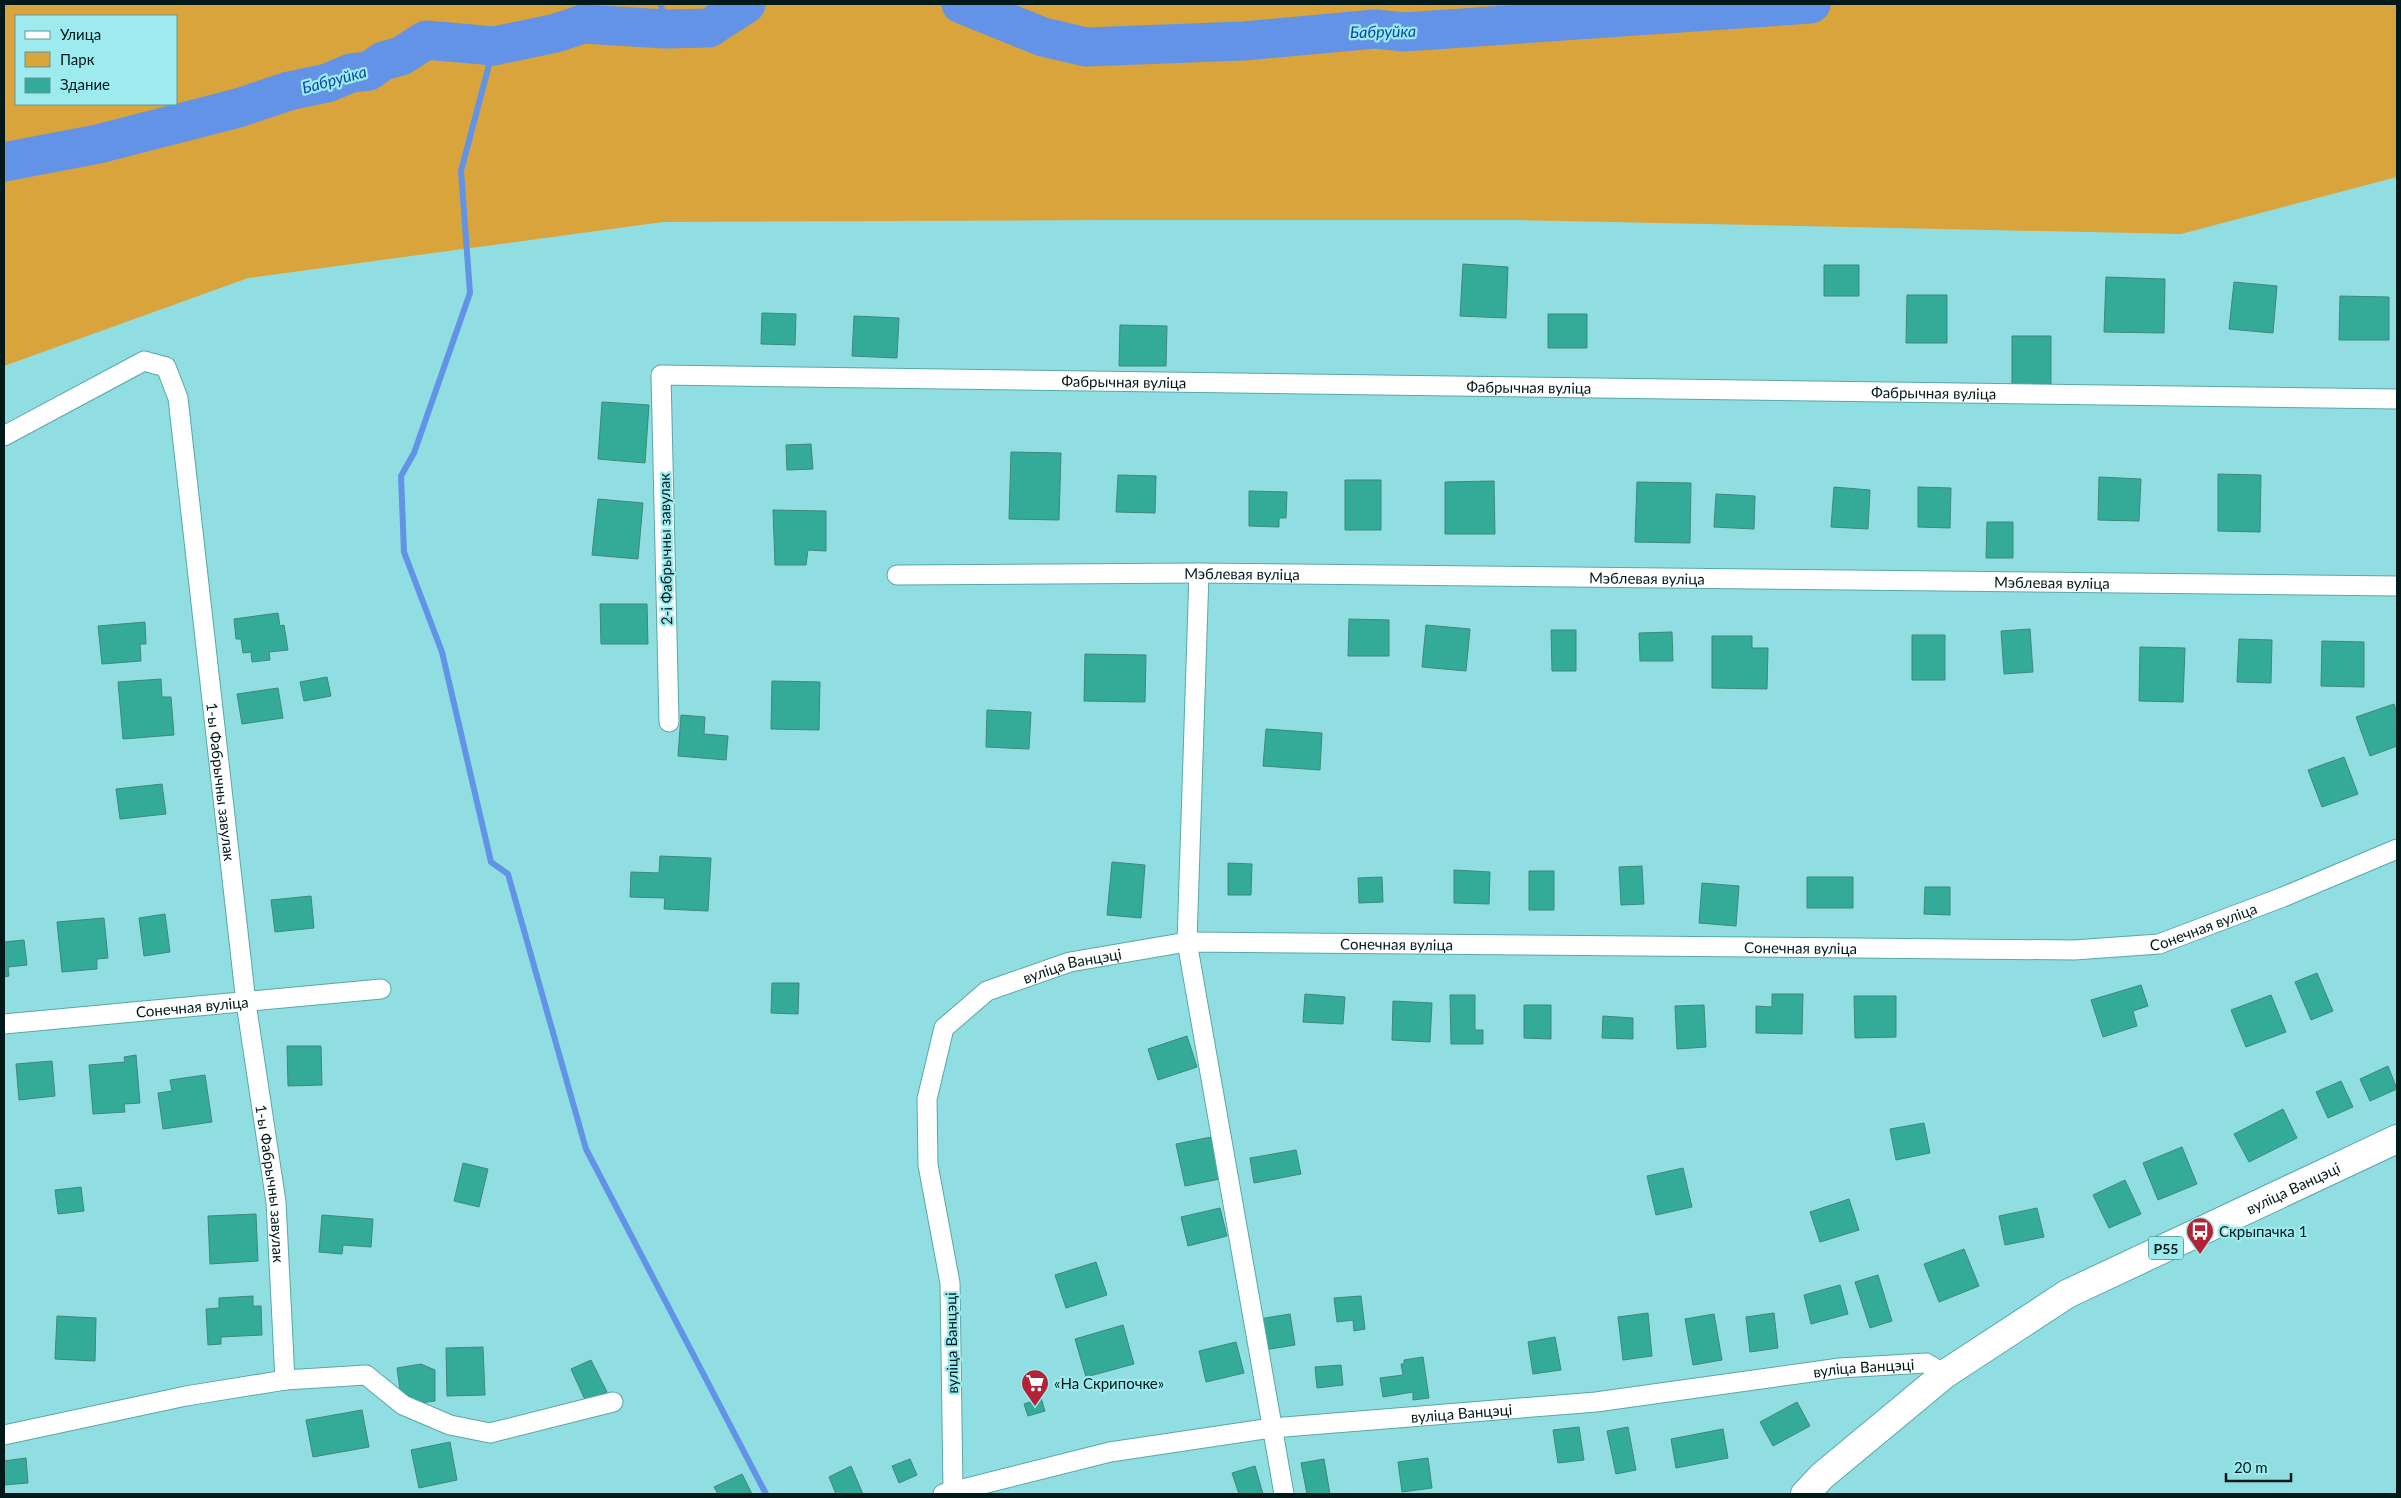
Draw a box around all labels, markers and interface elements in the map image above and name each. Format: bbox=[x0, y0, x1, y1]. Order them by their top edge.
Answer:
legend bbox=[15, 15, 178, 105]
water label: Бабруйка bbox=[1350, 21, 1416, 41]
text: Улица bbox=[60, 25, 101, 43]
text: Парк bbox=[60, 50, 95, 68]
water label: Бабруйка bbox=[300, 61, 368, 97]
text: Здание bbox=[60, 75, 110, 93]
street label: Фабрычная вуліца bbox=[1061, 372, 1187, 391]
street label: Фабрычная вуліца bbox=[1466, 377, 1592, 397]
street label: Фабрычная вуліца bbox=[1871, 383, 1996, 402]
street label: 2-і Фабрычны завулак bbox=[655, 473, 675, 625]
street label: Мэблевая вуліца bbox=[1184, 564, 1300, 583]
street label: Мэблевая вуліца bbox=[1589, 568, 1705, 587]
street label: Мэблевая вуліца bbox=[1994, 573, 2110, 592]
street label: 1-ы Фабрычны завулак bbox=[203, 702, 239, 862]
street label: Сонечная вуліца bbox=[2149, 899, 2259, 954]
street label: Сонечная вуліца bbox=[1340, 934, 1453, 953]
street label: Сонечная вуліца bbox=[1744, 938, 1857, 957]
street label: вуліца Ванцэці bbox=[1020, 944, 1123, 987]
street label: Сонечная вуліца bbox=[135, 992, 249, 1021]
street label: 1-ы Фабрычны завулак bbox=[252, 1103, 288, 1263]
street label: вуліца Ванцэці bbox=[2243, 1158, 2343, 1218]
bus stop icon: Скрыпачка 1 bbox=[2185, 1216, 2215, 1255]
place label: Скрыпачка 1 bbox=[2219, 1222, 2307, 1240]
road number: Р55 bbox=[2148, 1236, 2184, 1260]
street label: вуліца Ванцэці bbox=[941, 1292, 961, 1394]
street label: вуліца Ванцэці bbox=[1812, 1355, 1915, 1381]
supermarket icon: «На Скрипочке» bbox=[1020, 1368, 1050, 1407]
place label: «На Скрипочке» bbox=[1054, 1374, 1164, 1392]
street label: вуліца Ванцэці bbox=[1410, 1400, 1513, 1426]
scale bar bbox=[2226, 1450, 2291, 1482]
text: 20 m bbox=[2234, 1458, 2268, 1476]

